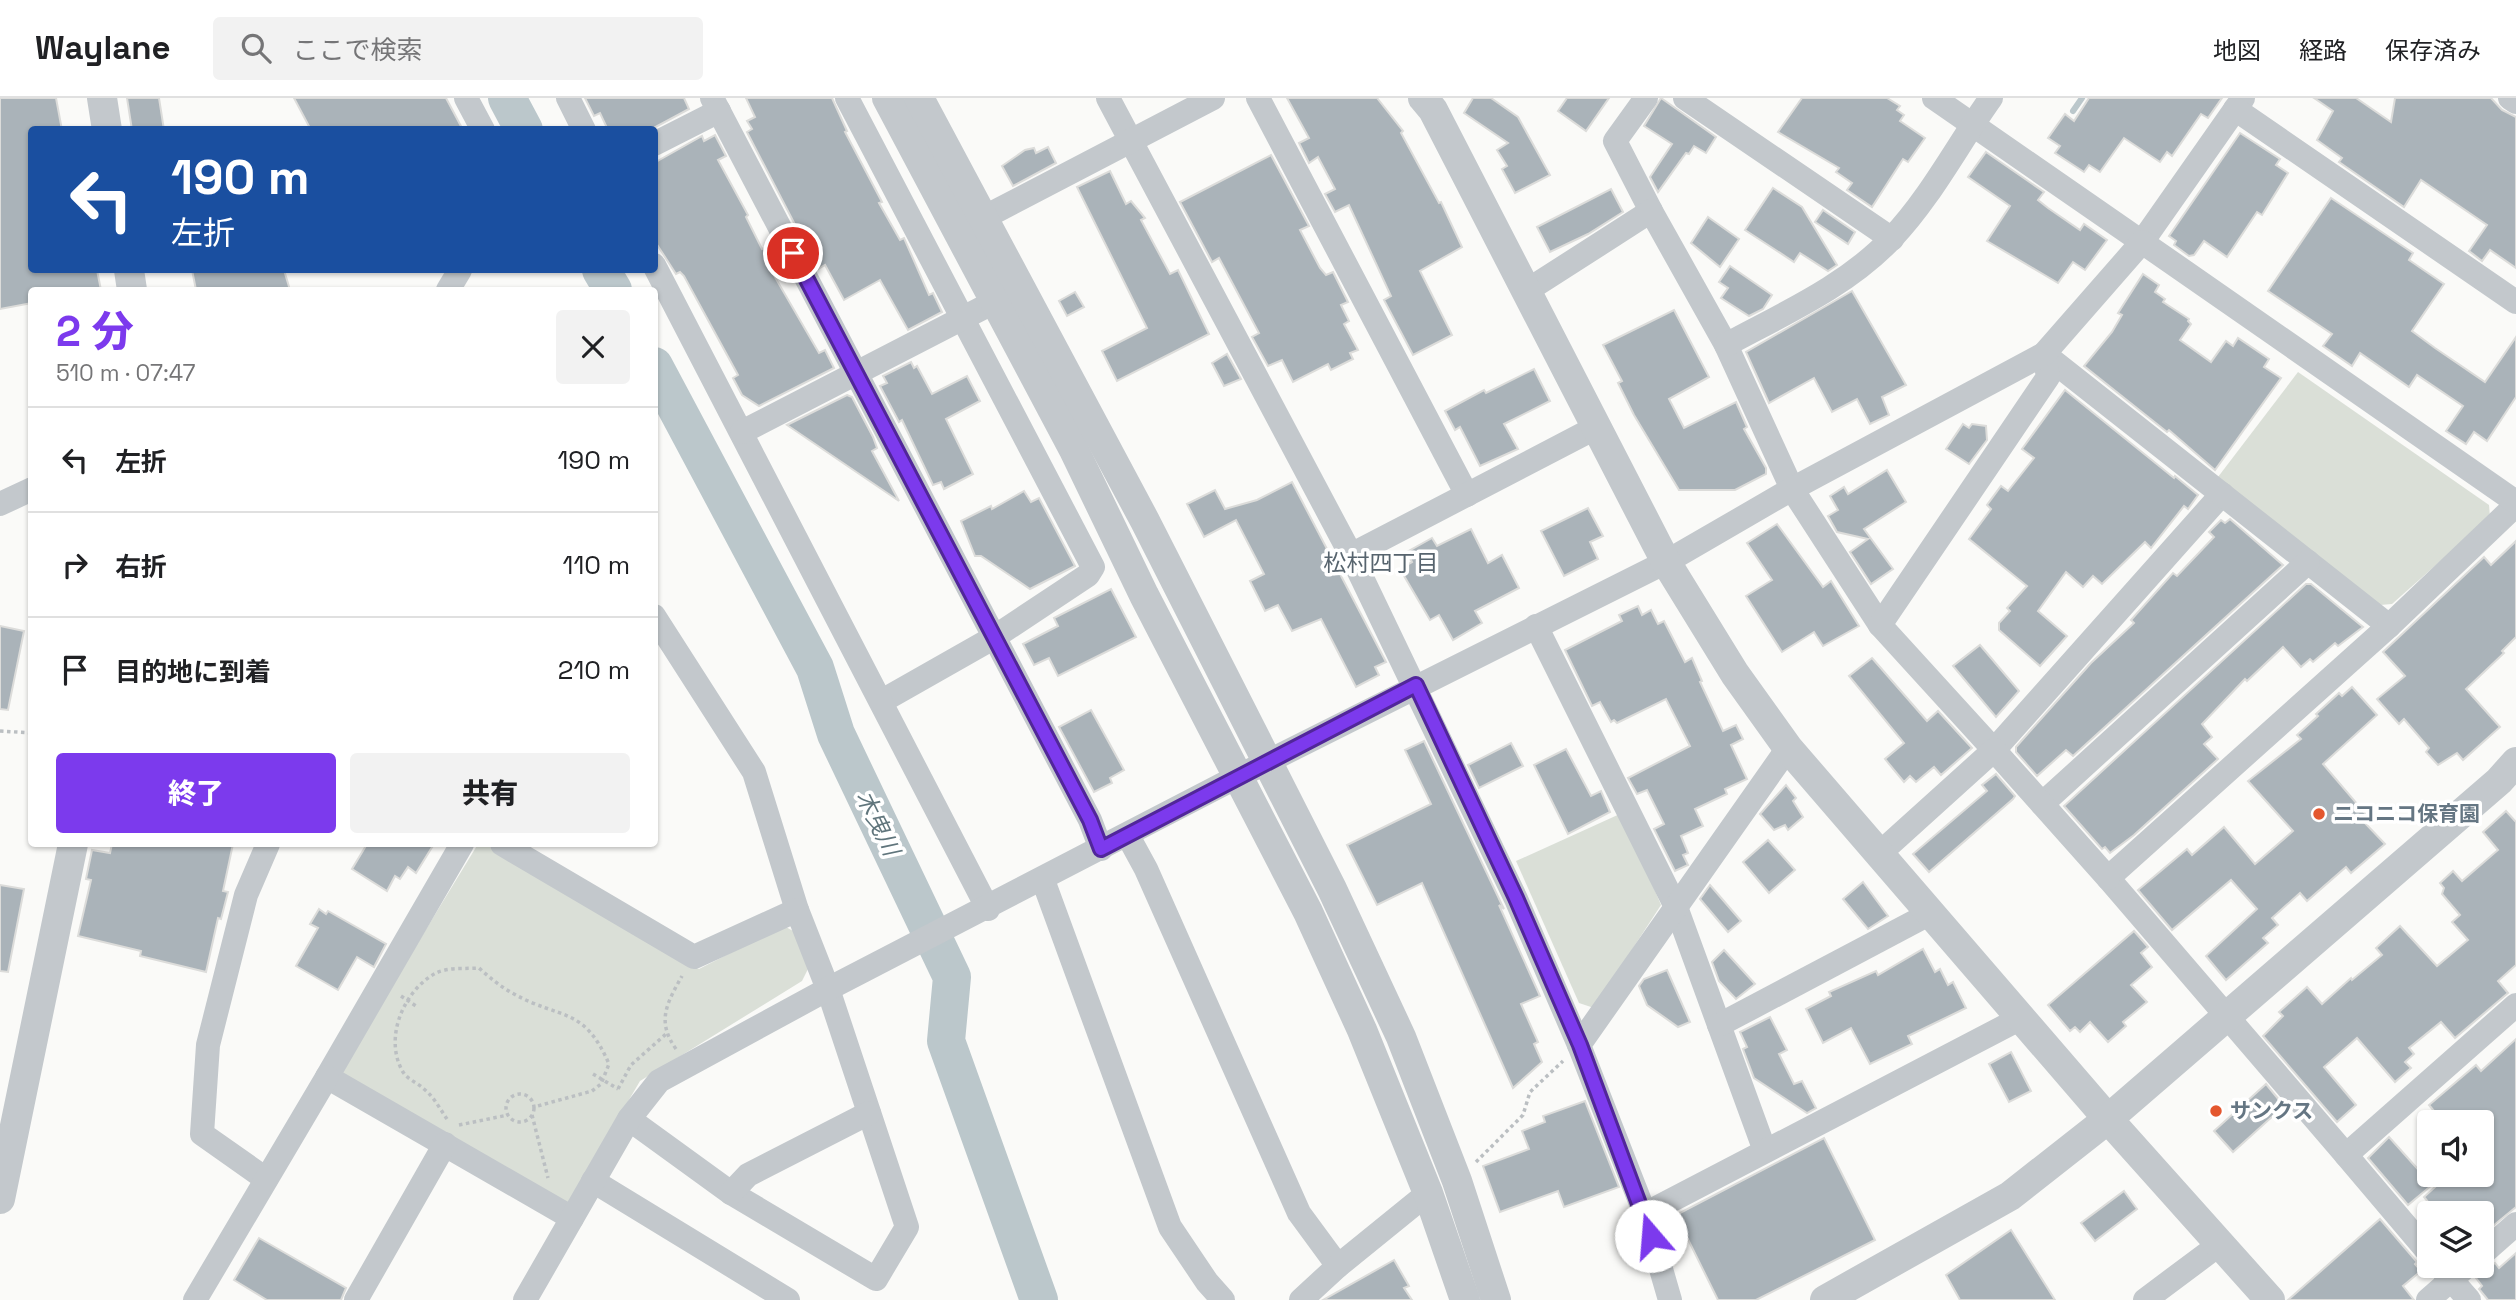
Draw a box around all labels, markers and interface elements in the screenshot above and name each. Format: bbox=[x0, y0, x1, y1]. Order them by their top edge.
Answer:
search box bbox=[213, 17, 703, 80]
text: Waylane bbox=[35, 27, 171, 69]
icon: search bbox=[237, 29, 275, 67]
text: ここで検索 bbox=[293, 33, 423, 67]
text: 地図 bbox=[2213, 35, 2261, 66]
text: 経路 bbox=[2299, 35, 2347, 66]
text: 保存済み bbox=[2385, 35, 2481, 66]
text: 190 m bbox=[171, 146, 309, 208]
icon: left bbox=[56, 154, 147, 245]
text: 左折 bbox=[171, 213, 235, 253]
pin bbox=[763, 223, 823, 283]
icon: arrive bbox=[774, 234, 812, 272]
text: 2 分 bbox=[56, 305, 134, 358]
button: close bbox=[556, 310, 630, 384]
text: 510 m · 07:47 bbox=[56, 358, 195, 388]
icon: left bbox=[56, 441, 94, 479]
text: 190 m bbox=[558, 443, 630, 477]
text: 左折 bbox=[115, 445, 167, 479]
icon: right bbox=[56, 546, 94, 584]
text: 110 m bbox=[563, 548, 630, 582]
district label: 松村四丁目 bbox=[1324, 548, 1439, 578]
text: 右折 bbox=[115, 550, 167, 584]
icon: arrive bbox=[56, 651, 94, 689]
text: 210 m bbox=[558, 653, 630, 687]
text: 目的地に到着 bbox=[115, 655, 271, 689]
button: 終了 bbox=[56, 753, 336, 833]
button: 共有 bbox=[350, 753, 630, 833]
water label: 木曳川 bbox=[849, 785, 908, 863]
place label: ニコニコ保育園 bbox=[2333, 800, 2480, 827]
marker: ニコニコ保育園 bbox=[2311, 806, 2327, 822]
place label: サンクス bbox=[2230, 1097, 2313, 1124]
marker: サンクス bbox=[2208, 1103, 2224, 1119]
map controls bbox=[2417, 1110, 2494, 1278]
button: sound bbox=[2417, 1110, 2494, 1187]
position arrow bbox=[1614, 1199, 1688, 1273]
button: layers bbox=[2417, 1201, 2494, 1278]

